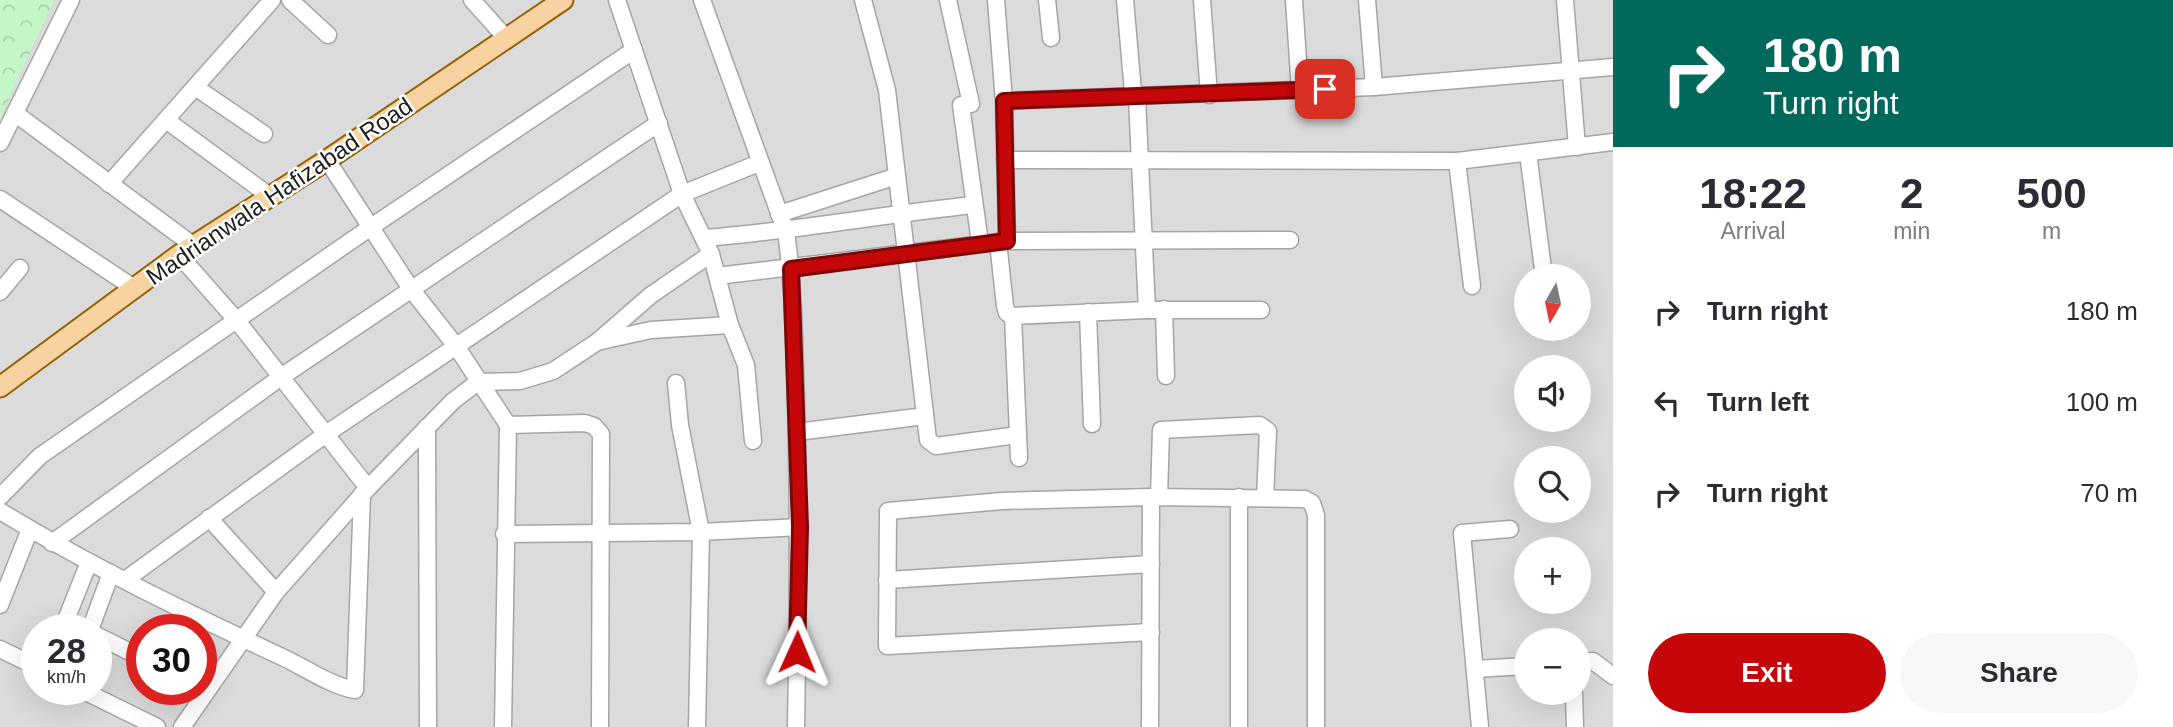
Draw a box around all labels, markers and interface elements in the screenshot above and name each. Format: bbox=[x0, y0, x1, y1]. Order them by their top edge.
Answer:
icon: right bbox=[1648, 28, 1739, 119]
text: 180 m bbox=[1763, 28, 1902, 82]
pin bbox=[1295, 59, 1355, 119]
icon: arrive bbox=[1306, 70, 1344, 108]
text: Turn right bbox=[1763, 85, 1899, 121]
street label: Madrianwala Hafizabad Road bbox=[141, 92, 417, 290]
text: 18:22 bbox=[1699, 170, 1807, 217]
text: 2 bbox=[1900, 170, 1923, 217]
text: 500 bbox=[2017, 170, 2087, 217]
text: Arrival bbox=[1720, 218, 1786, 244]
text: min bbox=[1893, 218, 1930, 244]
text: m bbox=[2042, 218, 2061, 244]
north arrow bbox=[1514, 264, 1591, 341]
map controls bbox=[1514, 264, 1591, 705]
icon: right bbox=[1648, 293, 1686, 331]
text: Turn right bbox=[1707, 296, 1828, 326]
text: 180 m bbox=[2066, 296, 2138, 326]
button: sound bbox=[1514, 355, 1591, 432]
icon: left bbox=[1648, 384, 1686, 422]
text: Turn left bbox=[1707, 387, 1809, 417]
text: 100 m bbox=[2066, 387, 2138, 417]
button: search bbox=[1514, 446, 1591, 523]
icon: right bbox=[1648, 475, 1686, 513]
text: Turn right bbox=[1707, 478, 1828, 508]
text: 70 m bbox=[2080, 478, 2138, 508]
button: + bbox=[1514, 537, 1591, 614]
speed limit sign: 30 bbox=[126, 614, 217, 705]
position arrow bbox=[760, 615, 834, 689]
button: − bbox=[1514, 628, 1591, 705]
text: 28 bbox=[47, 631, 86, 670]
button: Exit bbox=[1648, 633, 1886, 713]
button: Share bbox=[1900, 633, 2138, 713]
text: km/h bbox=[47, 667, 86, 687]

